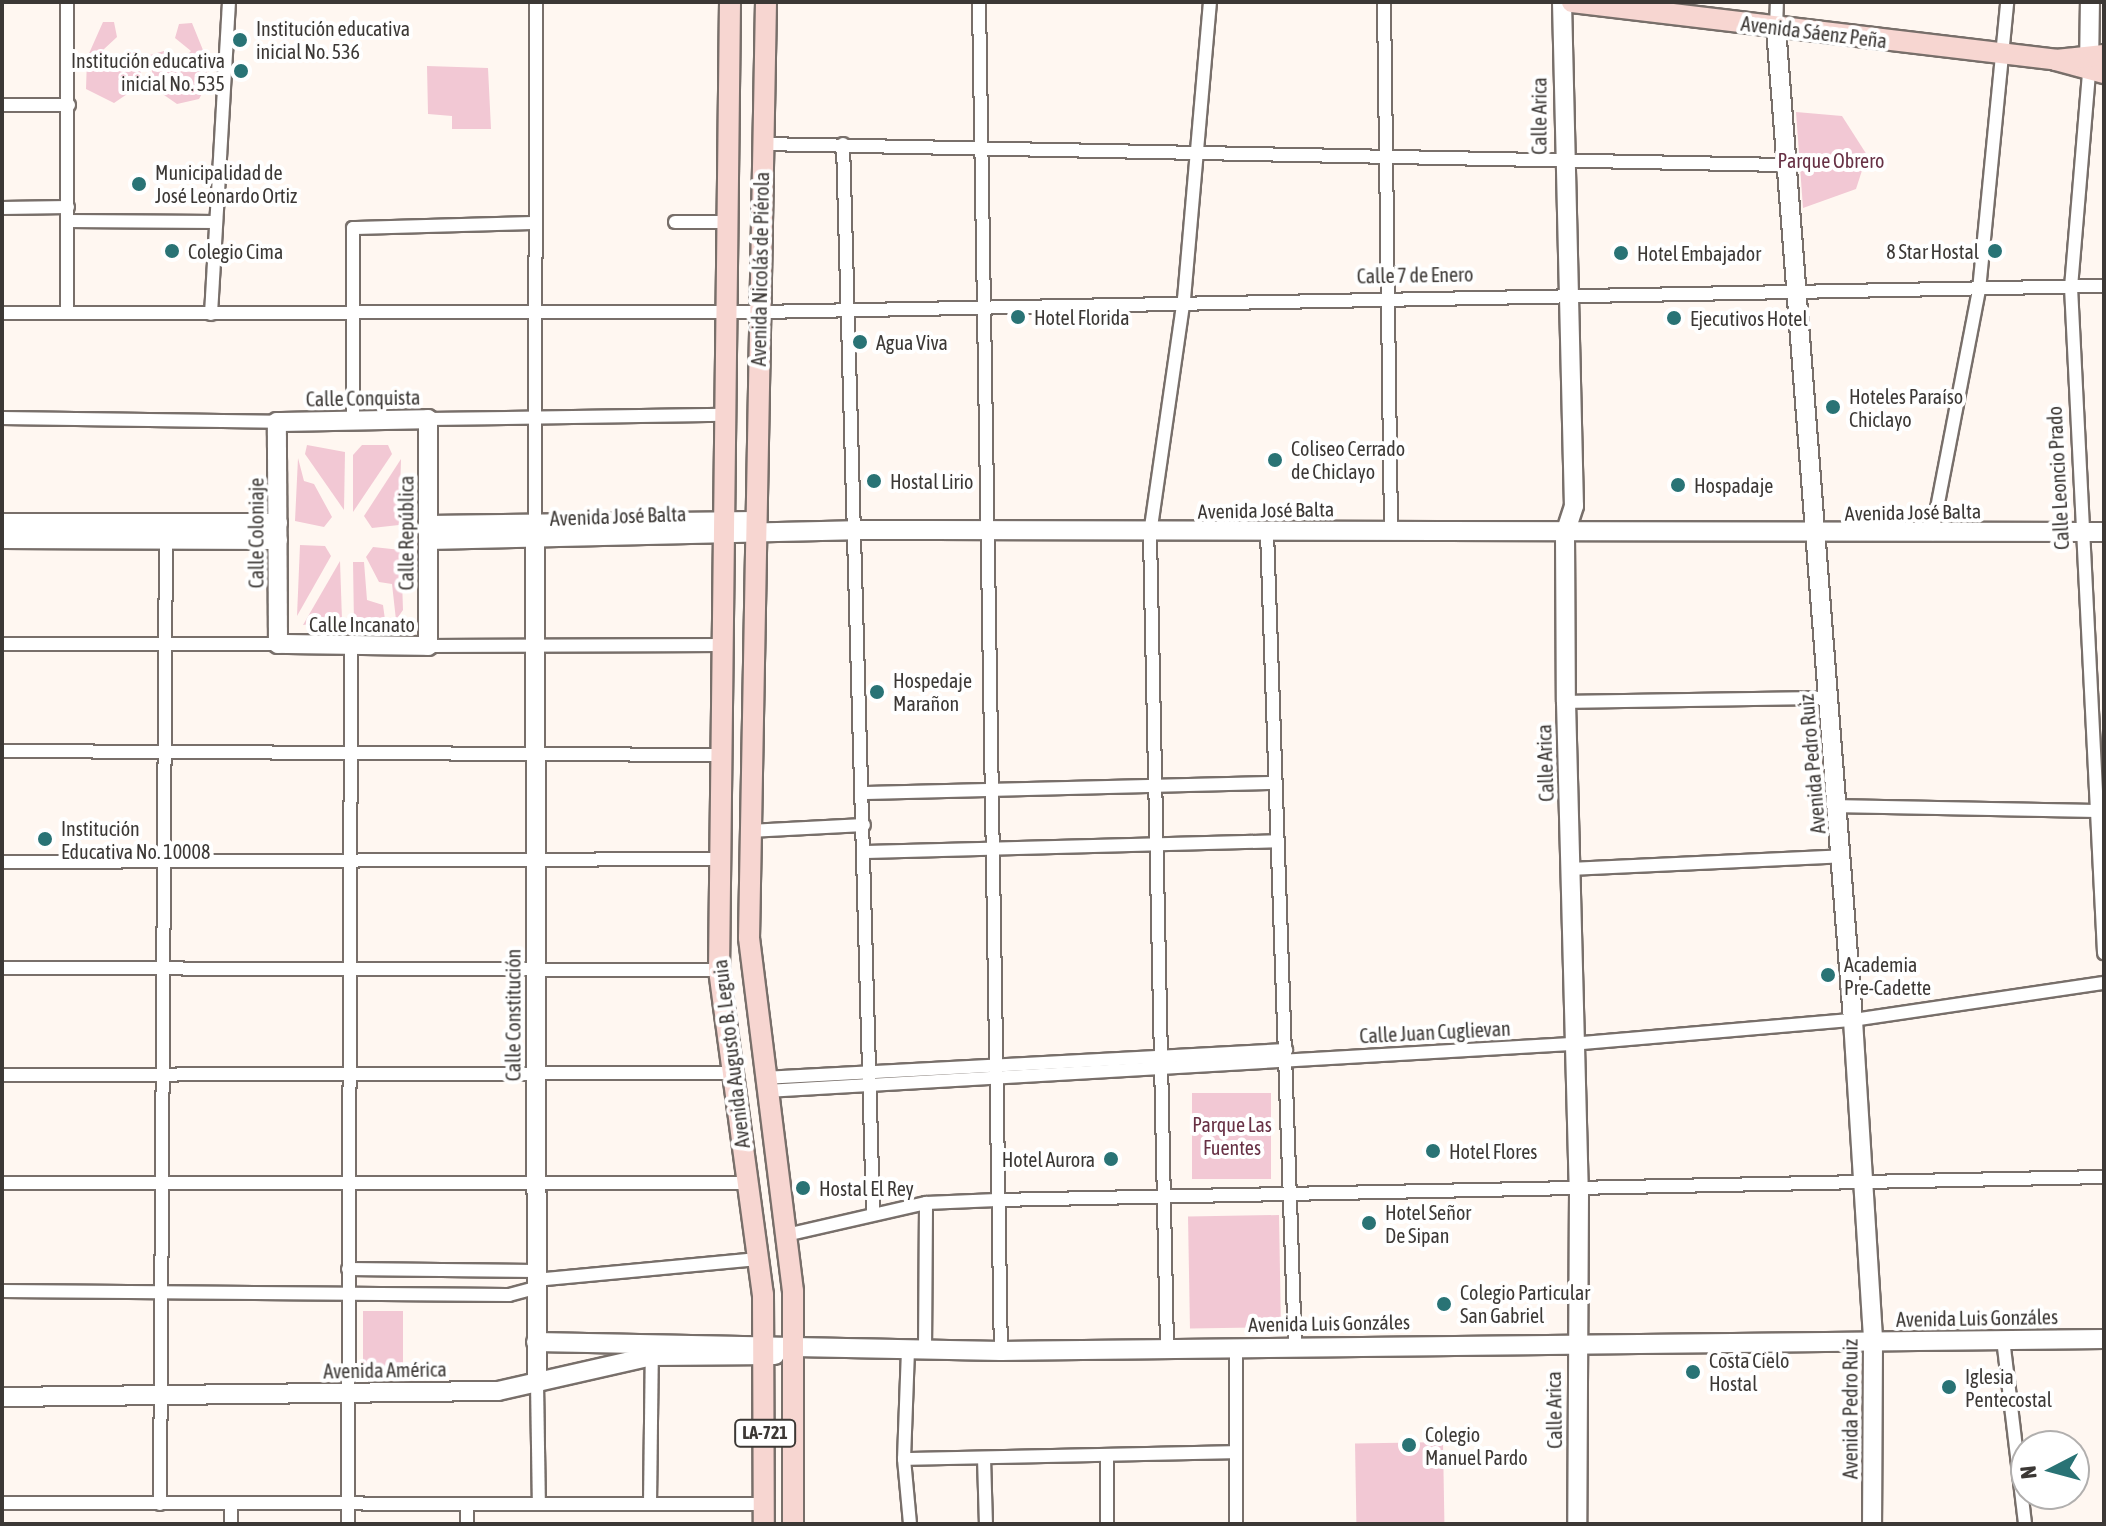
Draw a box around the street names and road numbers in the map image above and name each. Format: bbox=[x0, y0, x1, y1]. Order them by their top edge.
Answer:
street label: Avenida Sáenz Peña bbox=[1740, 11, 1888, 53]
street label: Calle Arica bbox=[1527, 77, 1551, 155]
street label: Avenida Nicolás de Piérola bbox=[746, 171, 774, 367]
street label: Calle 7 de Enero bbox=[1357, 262, 1473, 288]
street label: Calle Conquista bbox=[306, 385, 420, 411]
street label: Calle Leoncio Prado bbox=[2042, 405, 2074, 551]
street label: Calle República bbox=[394, 476, 418, 590]
street label: Calle Coloniaje bbox=[244, 478, 268, 588]
street label: Avenida José Balta bbox=[1198, 497, 1334, 523]
street label: Avenida José Balta bbox=[1845, 499, 1981, 525]
street label: Avenida José Balta bbox=[549, 502, 687, 530]
street label: Calle Incanato bbox=[309, 612, 415, 636]
street label: Avenida Pedro Ruiz bbox=[1794, 693, 1830, 835]
street label: Calle Arica bbox=[1532, 724, 1558, 802]
street label: Calle Constitución bbox=[501, 949, 525, 1081]
street label: Avenida Augusto B. Leguia bbox=[708, 958, 754, 1150]
street label: Calle Juan Cuglievan bbox=[1359, 1016, 1511, 1048]
street label: Avenida Luis Gonzáles bbox=[1896, 1305, 2058, 1331]
street label: Avenida Luis Gonzáles bbox=[1248, 1310, 1410, 1336]
street label: Avenida Pedro Ruiz bbox=[1838, 1339, 1862, 1479]
street label: Avenida América bbox=[323, 1357, 447, 1383]
street label: Calle Arica bbox=[1541, 1371, 1567, 1449]
road number: LA-721 bbox=[733, 1419, 797, 1447]

